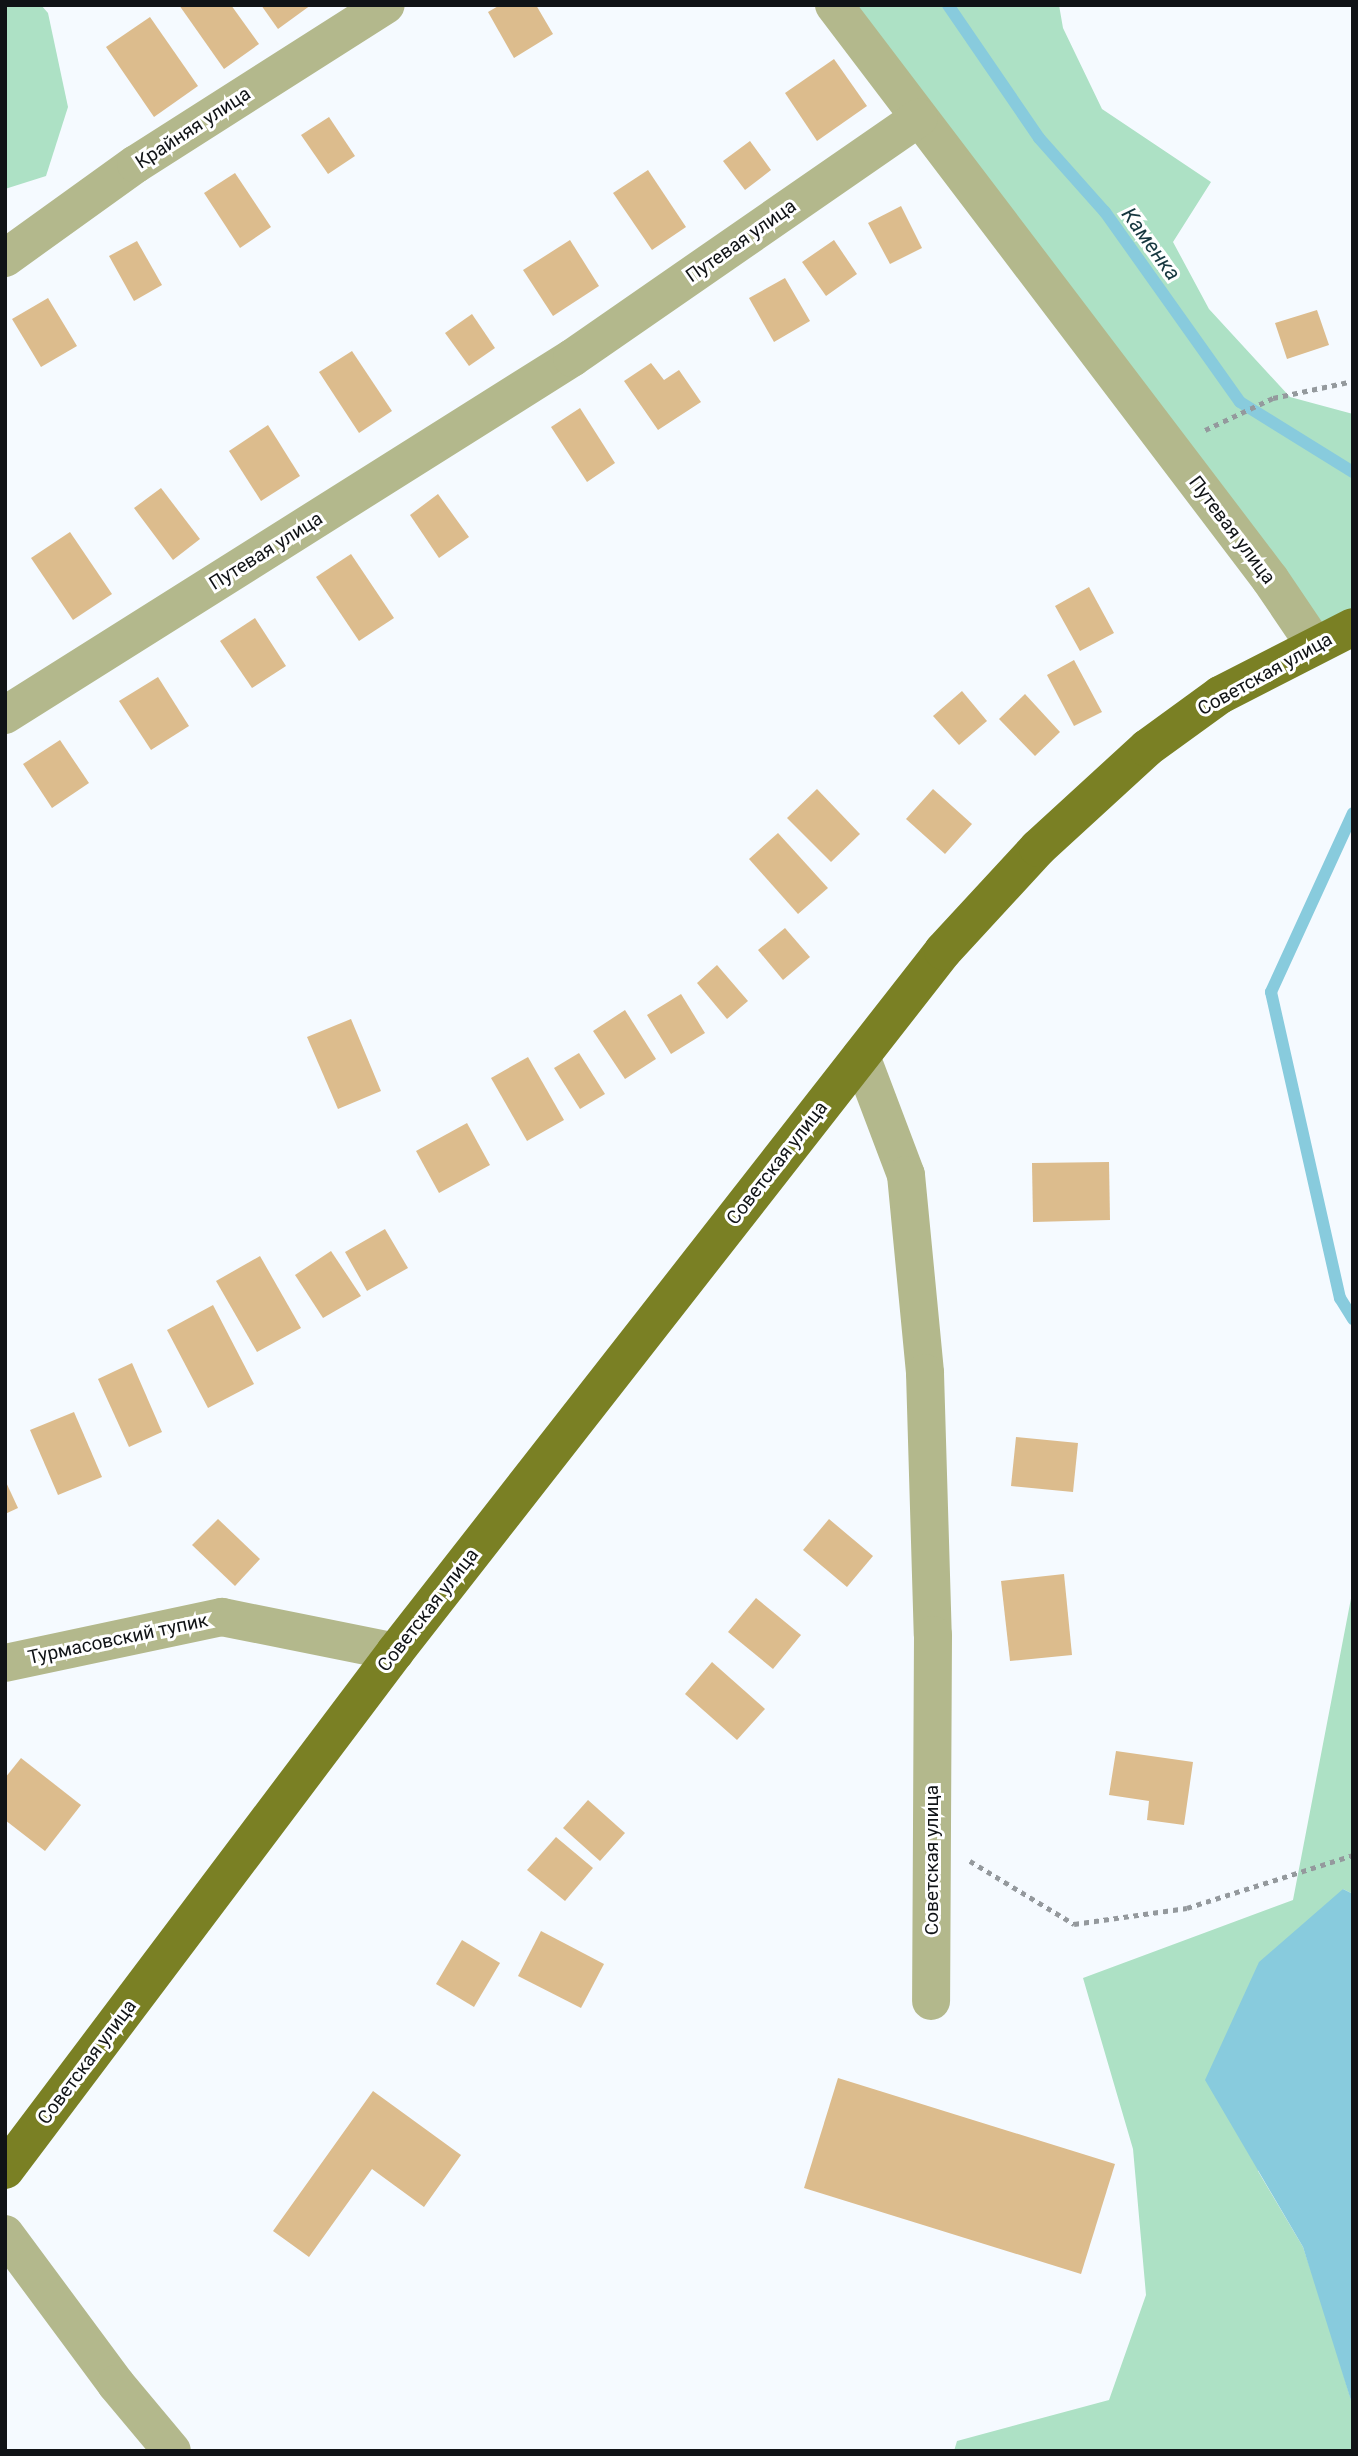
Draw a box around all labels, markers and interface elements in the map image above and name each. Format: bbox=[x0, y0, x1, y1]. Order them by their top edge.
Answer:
street label: Крайняя улица bbox=[131, 82, 255, 174]
street label: Путевая улица bbox=[681, 195, 801, 287]
water label: Каменка bbox=[1116, 203, 1186, 285]
street label: Путевая улица bbox=[1184, 471, 1280, 589]
street label: Путевая улица bbox=[205, 507, 327, 595]
street label: Советская улица bbox=[1194, 628, 1336, 720]
street label: Советская улица bbox=[722, 1097, 832, 1229]
street label: Советская улица bbox=[373, 1544, 483, 1676]
street label: Турмасовский тупик bbox=[26, 1609, 210, 1669]
street label: Советская улица bbox=[921, 1785, 943, 1935]
street label: Советская улица bbox=[33, 1995, 141, 2129]

